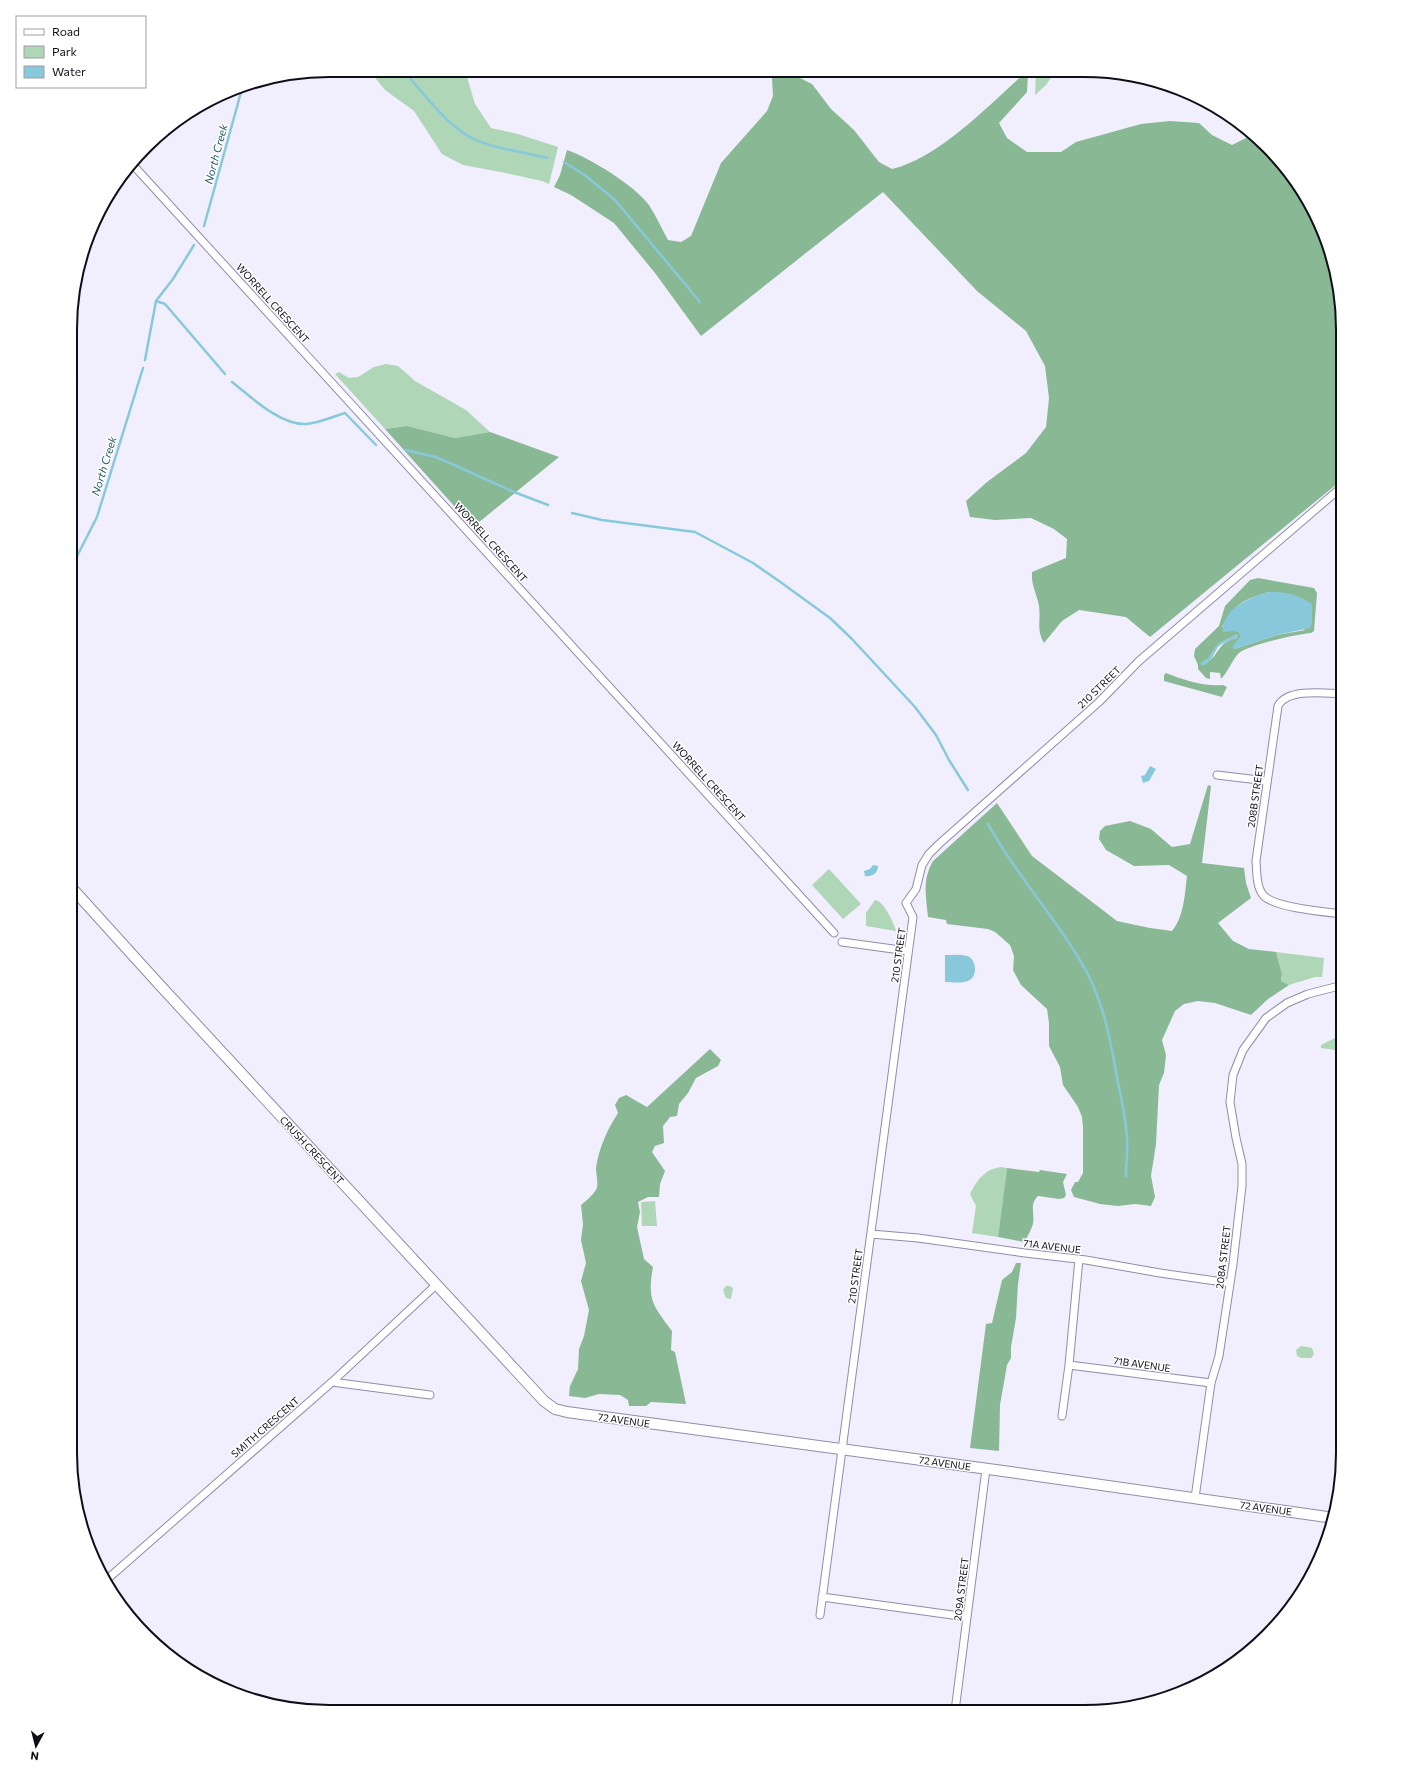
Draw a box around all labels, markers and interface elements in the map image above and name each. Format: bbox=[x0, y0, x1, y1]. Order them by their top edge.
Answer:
legend bbox=[16, 16, 146, 88]
text: Road bbox=[52, 24, 80, 38]
text: Park bbox=[52, 44, 78, 58]
text: Water bbox=[52, 64, 86, 78]
water label: North Creek bbox=[201, 121, 230, 185]
street label: WORRELL CRESCENT bbox=[234, 261, 312, 346]
water label: North Creek bbox=[88, 434, 119, 497]
street label: WORRELL CRESCENT bbox=[452, 500, 530, 585]
street label: 210 STREET bbox=[1075, 663, 1124, 711]
street label: WORRELL CRESCENT bbox=[670, 739, 748, 824]
street label: 208B STREET bbox=[1245, 763, 1265, 828]
street label: 210 STREET bbox=[888, 926, 908, 983]
street label: CRUSH CRESCENT bbox=[278, 1114, 347, 1187]
street label: 208A STREET bbox=[1213, 1224, 1233, 1289]
street label: 71A AVENUE bbox=[1022, 1237, 1082, 1256]
street label: 210 STREET bbox=[845, 1247, 865, 1304]
street label: 71B AVENUE bbox=[1113, 1354, 1171, 1374]
street label: SMITH CRESCENT bbox=[229, 1394, 302, 1460]
street label: 72 AVENUE bbox=[597, 1410, 651, 1430]
street label: 72 AVENUE bbox=[918, 1453, 972, 1473]
street label: 72 AVENUE bbox=[1239, 1498, 1293, 1518]
street label: 209A STREET bbox=[951, 1556, 971, 1621]
north arrow bbox=[16, 1726, 56, 1766]
text: N bbox=[30, 1749, 40, 1763]

